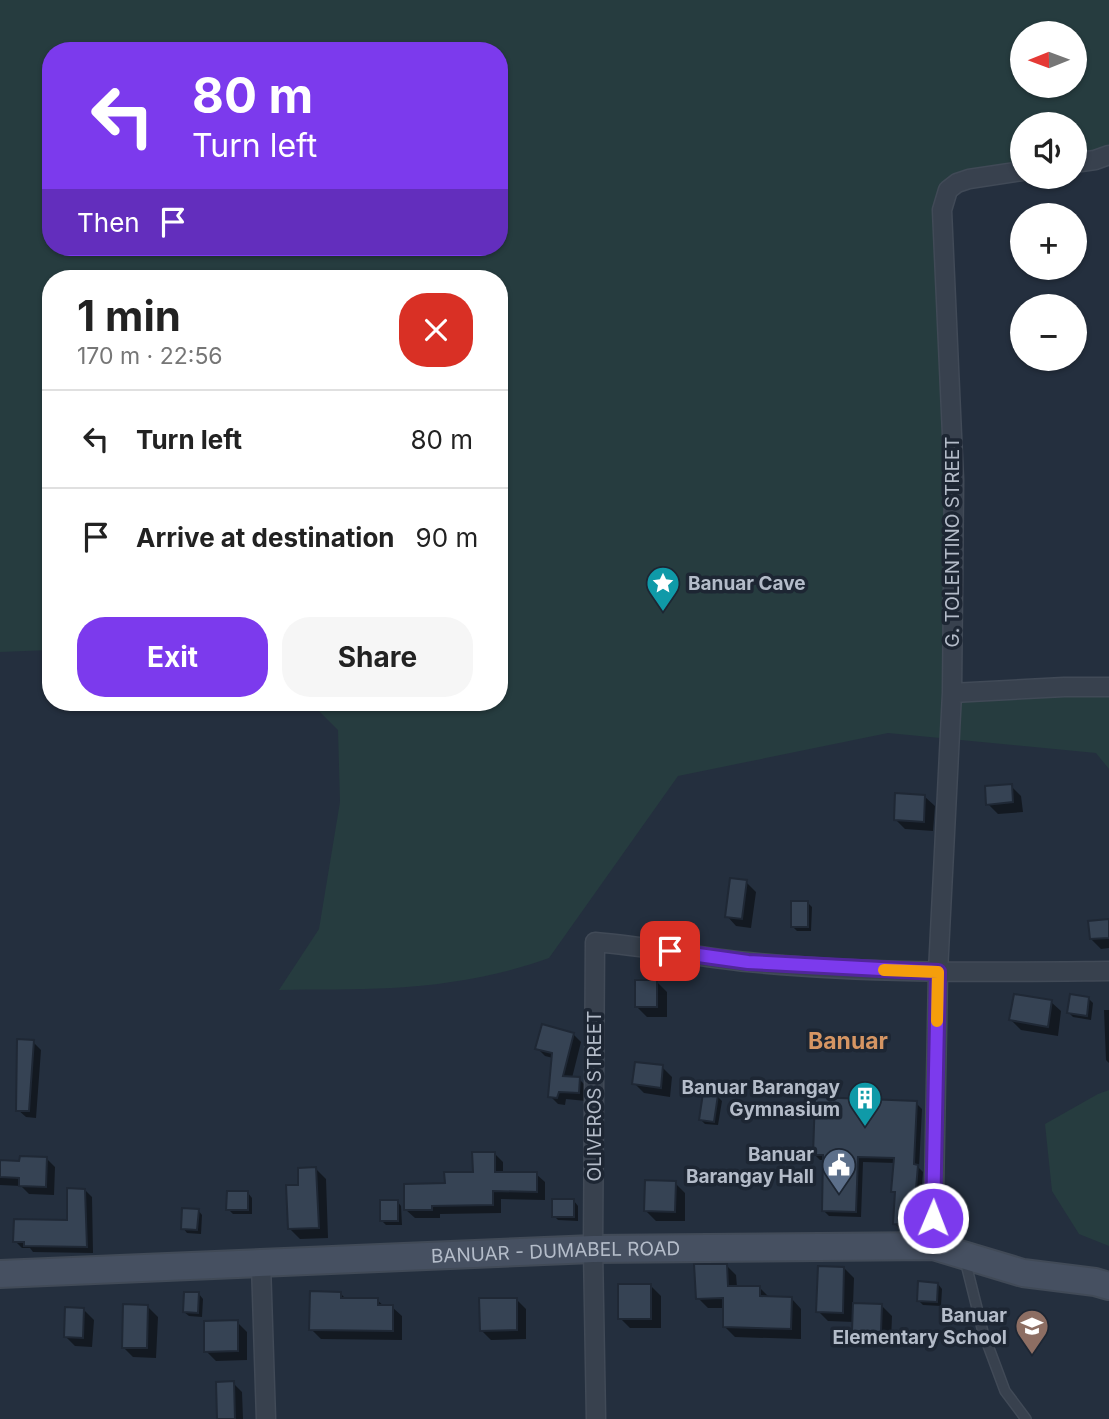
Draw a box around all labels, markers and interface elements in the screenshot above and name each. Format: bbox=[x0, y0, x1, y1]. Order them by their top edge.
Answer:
north arrow bbox=[1010, 21, 1087, 98]
map controls bbox=[1010, 21, 1087, 371]
text: 80 m bbox=[192, 66, 313, 125]
icon: left bbox=[77, 70, 168, 161]
button: sound bbox=[1010, 112, 1087, 189]
text: Turn left bbox=[192, 126, 317, 165]
icon: arrive bbox=[154, 203, 192, 241]
button: + bbox=[1010, 203, 1087, 280]
text: Then bbox=[77, 207, 140, 238]
text: 1 min bbox=[77, 290, 181, 341]
button: close bbox=[399, 293, 473, 367]
button: − bbox=[1010, 294, 1087, 371]
text: 170 m · 22:56 bbox=[77, 342, 223, 370]
icon: left bbox=[77, 420, 115, 458]
text: Turn left bbox=[136, 424, 242, 455]
text: 80 m bbox=[410, 424, 473, 455]
street label: G. TOLENTINO STREET bbox=[941, 436, 964, 648]
icon: arrive bbox=[77, 518, 115, 556]
text: Arrive at destination bbox=[136, 522, 395, 553]
text: 90 m bbox=[416, 522, 478, 553]
place icon: Banuar Cave bbox=[644, 564, 682, 613]
place label: Banuar Cave bbox=[688, 572, 806, 595]
button: Exit bbox=[77, 617, 268, 697]
button: Share bbox=[282, 617, 473, 697]
pin bbox=[640, 921, 700, 981]
icon: arrive bbox=[651, 932, 689, 970]
street label: OLIVEROS STREET bbox=[583, 1011, 606, 1181]
district label: Banuar bbox=[808, 1027, 888, 1055]
place label: Banuar Barangay Gymnasium bbox=[681, 1076, 841, 1121]
building icon: Banuar Barangay Gymnasium bbox=[846, 1079, 884, 1128]
place label: Banuar Barangay Hall bbox=[686, 1143, 814, 1188]
public building icon: Banuar Barangay Hall bbox=[820, 1146, 858, 1195]
position arrow bbox=[896, 1181, 970, 1255]
street label: BANUAR - DUMABEL ROAD bbox=[430, 1237, 680, 1267]
place label: Banuar Elementary School bbox=[833, 1304, 1007, 1349]
school or university icon: Banuar Elementary School bbox=[1013, 1307, 1051, 1356]

